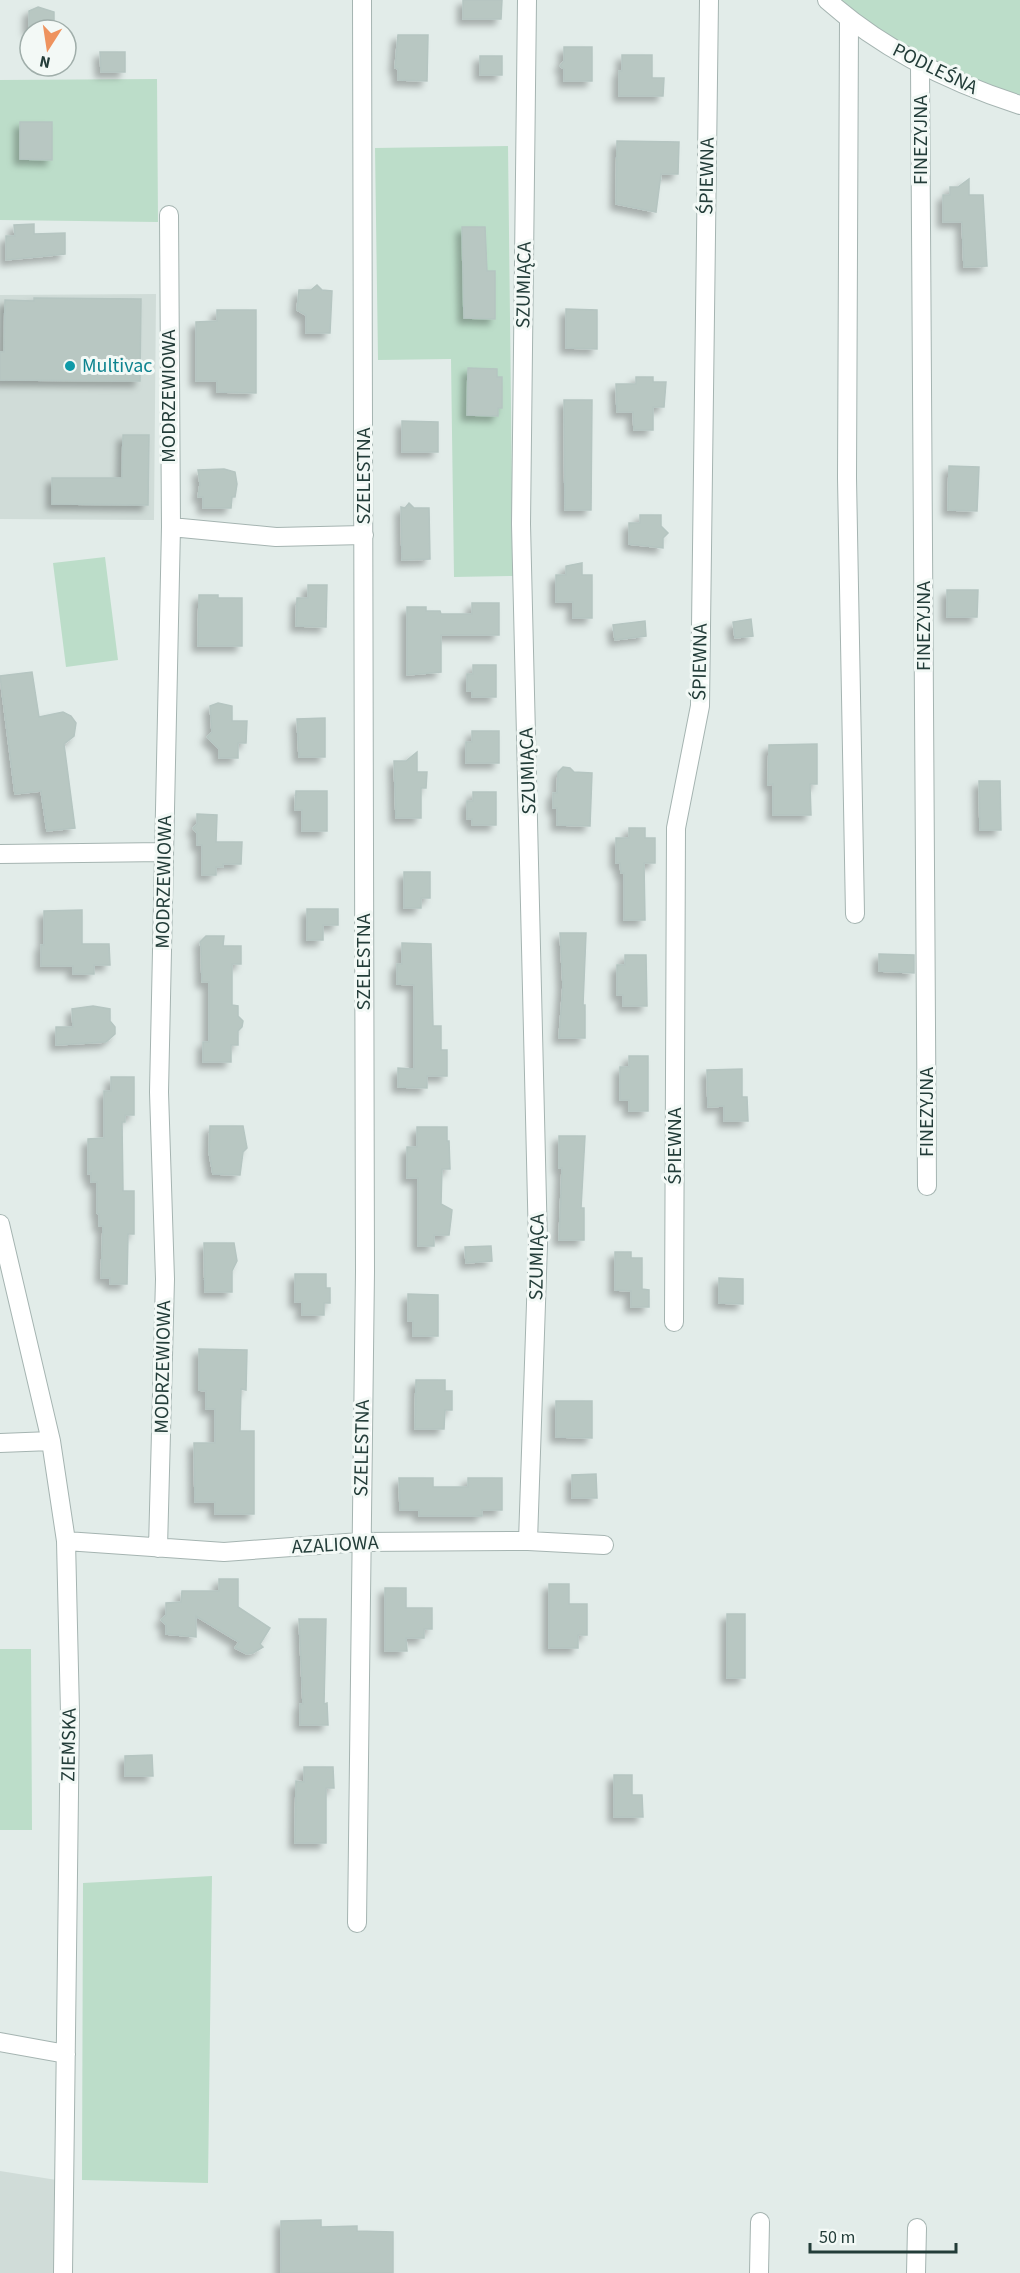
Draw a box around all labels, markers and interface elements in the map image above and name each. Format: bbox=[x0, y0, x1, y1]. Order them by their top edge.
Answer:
north arrow bbox=[18, 18, 78, 78]
street label: PODLEŚNA bbox=[888, 36, 982, 102]
text: N bbox=[38, 50, 53, 74]
street label: FINEZYJNA bbox=[907, 95, 935, 185]
street label: ŚPIEWNA bbox=[692, 137, 722, 215]
street label: SZUMIĄCA bbox=[509, 241, 539, 329]
street label: MODRZEWIOWA bbox=[155, 329, 183, 463]
place label: Multivac bbox=[82, 352, 152, 380]
marker: Multivac bbox=[63, 359, 77, 373]
street label: SZELESTNA bbox=[350, 427, 378, 525]
street label: FINEZYJNA bbox=[910, 581, 938, 671]
street label: ŚPIEWNA bbox=[685, 623, 715, 701]
street label: SZUMIĄCA bbox=[512, 727, 544, 815]
street label: MODRZEWIOWA bbox=[149, 815, 179, 949]
street label: SZELESTNA bbox=[350, 913, 378, 1011]
street label: FINEZYJNA bbox=[913, 1067, 941, 1157]
street label: ŚPIEWNA bbox=[661, 1107, 689, 1185]
street label: SZUMIĄCA bbox=[522, 1213, 552, 1301]
street label: MODRZEWIOWA bbox=[148, 1300, 178, 1434]
street label: SZELESTNA bbox=[347, 1399, 377, 1497]
street label: AZALIOWA bbox=[291, 1529, 379, 1561]
street label: ZIEMSKA bbox=[54, 1708, 84, 1782]
scale bar bbox=[810, 2216, 956, 2254]
text: 50 m bbox=[819, 2225, 855, 2250]

